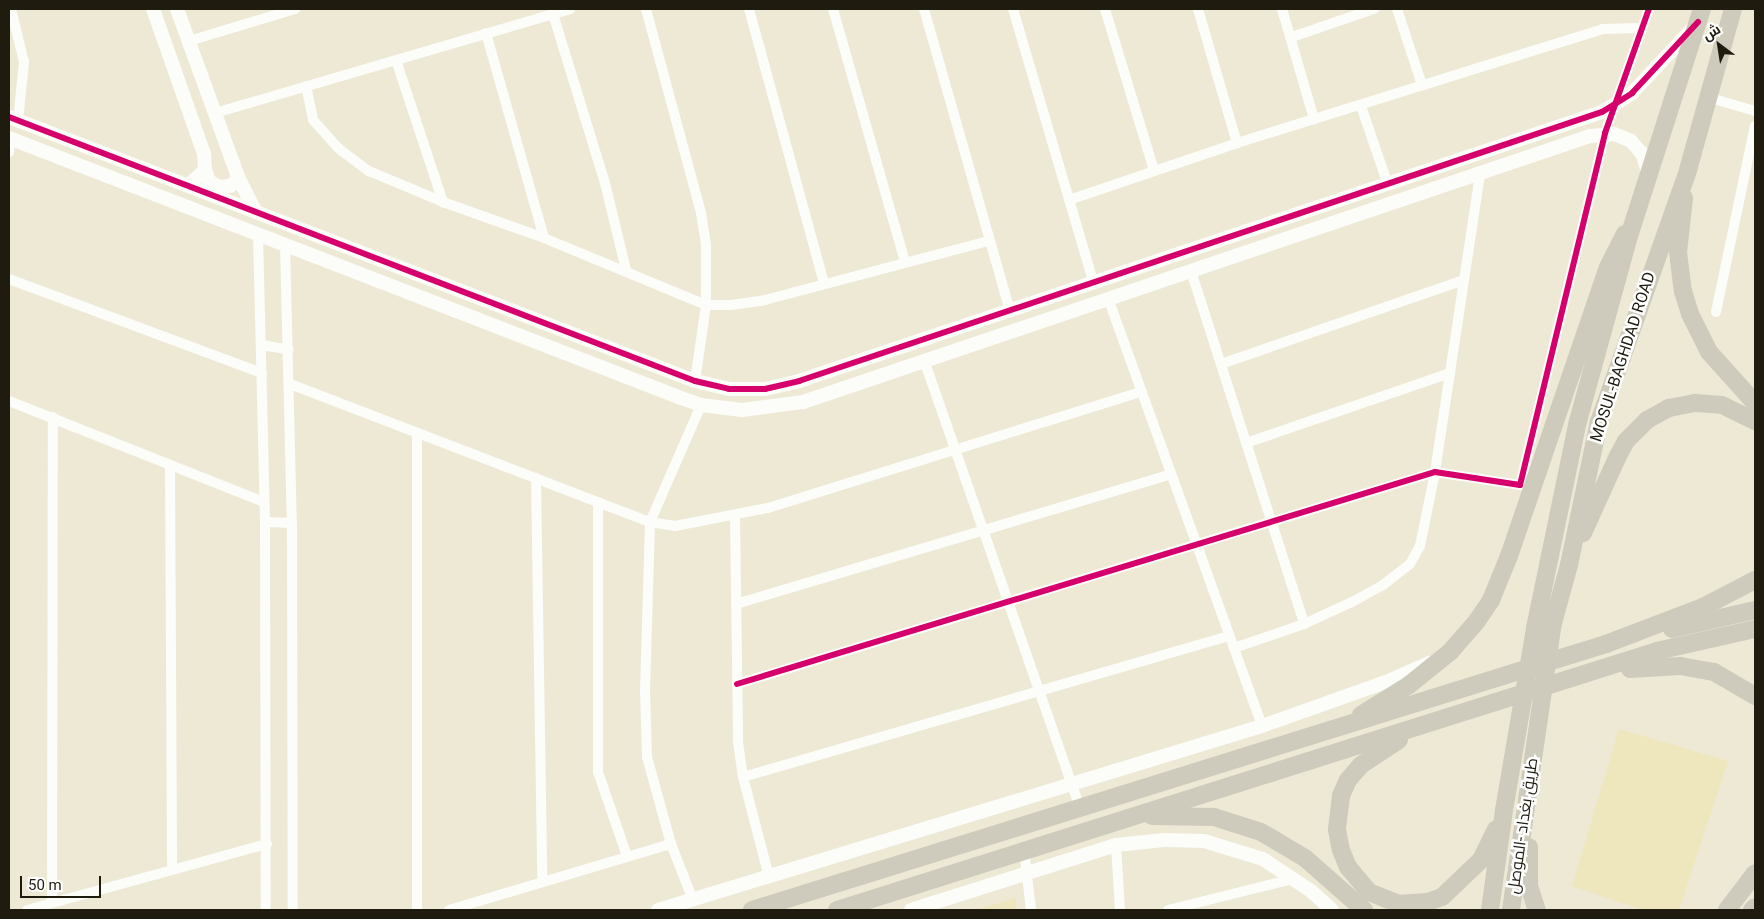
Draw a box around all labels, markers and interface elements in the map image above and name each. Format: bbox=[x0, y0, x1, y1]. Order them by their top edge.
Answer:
north arrow bbox=[1694, 20, 1744, 70]
text: ش bbox=[1699, 21, 1723, 44]
street label: MOSUL-BAGHDAD ROAD bbox=[1586, 270, 1660, 444]
street label: طريق بغداد -الموصل bbox=[1504, 757, 1542, 895]
scale bar bbox=[22, 866, 104, 898]
text: 50 m bbox=[28, 876, 62, 894]

